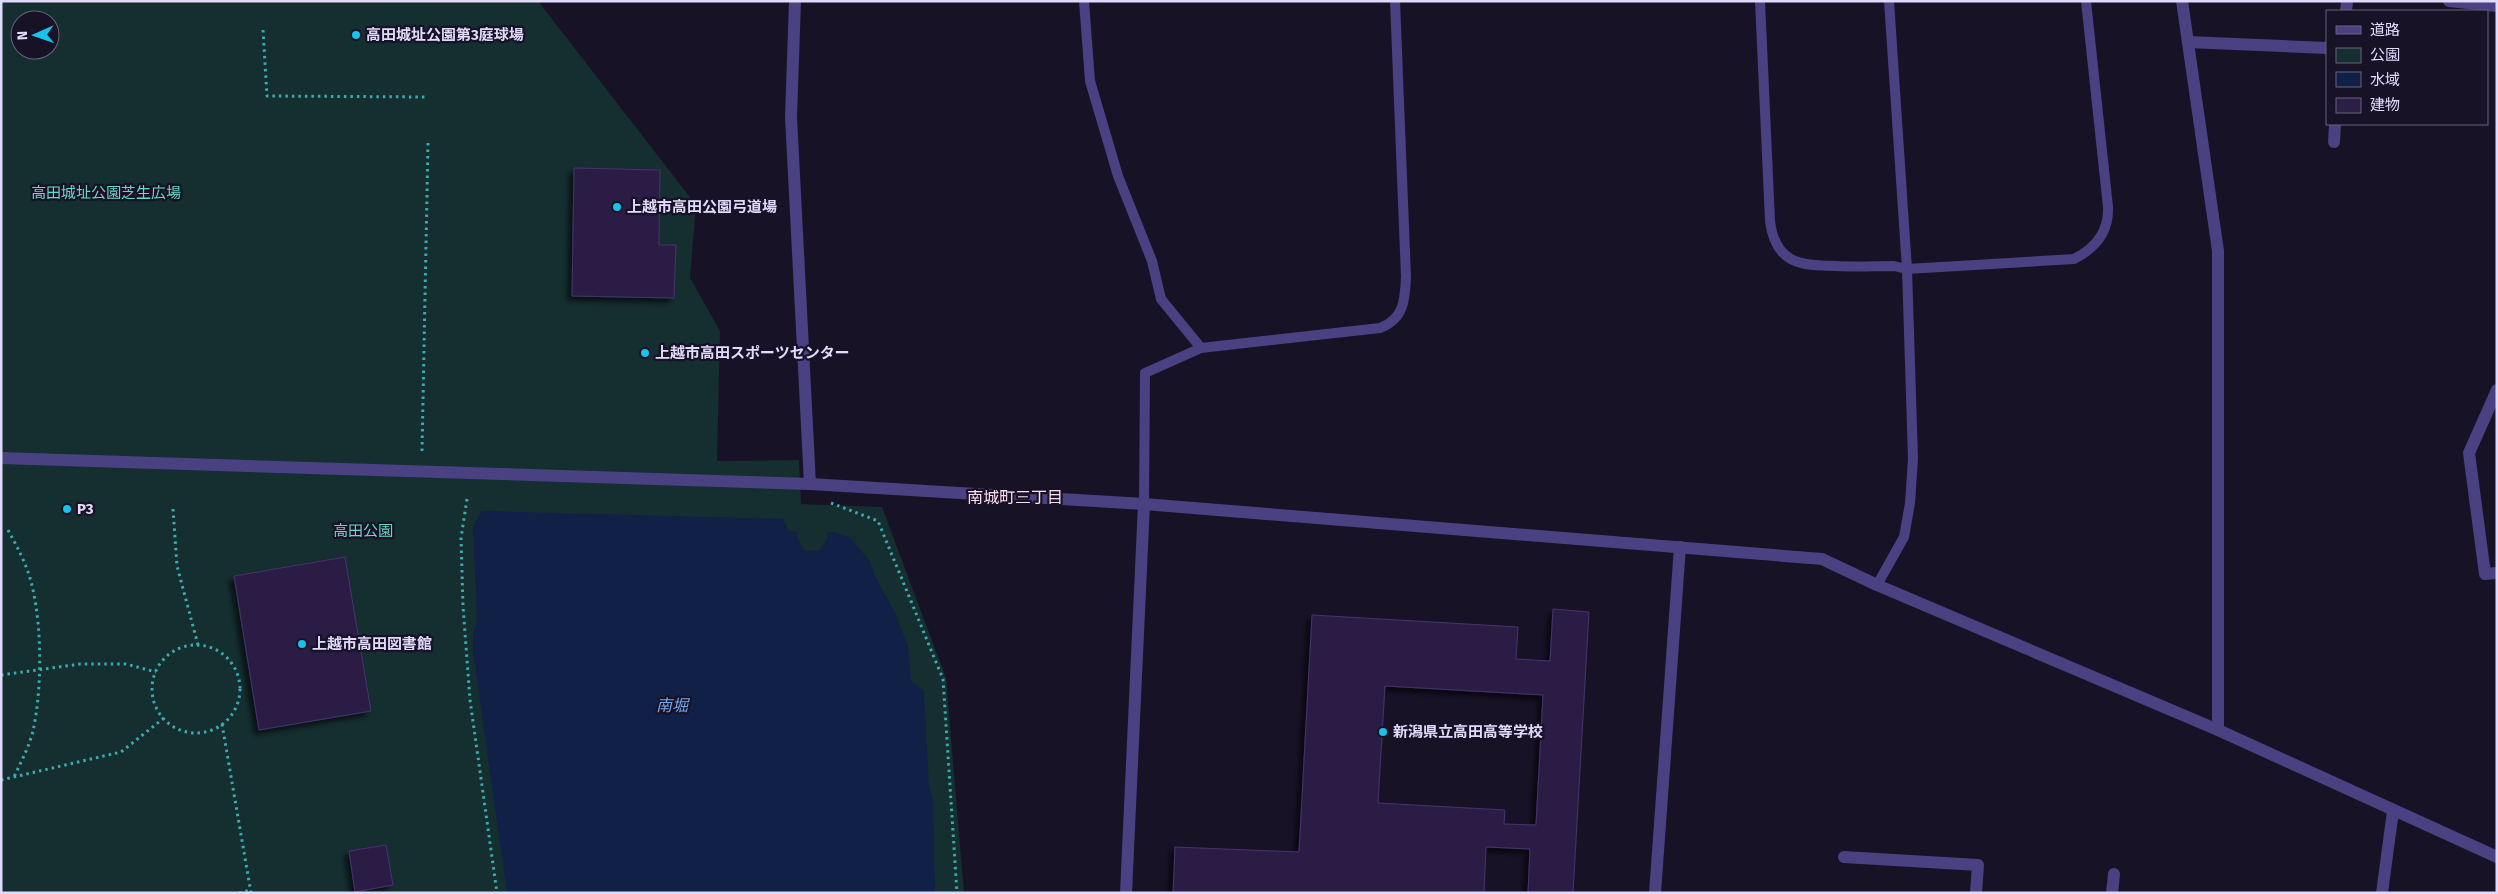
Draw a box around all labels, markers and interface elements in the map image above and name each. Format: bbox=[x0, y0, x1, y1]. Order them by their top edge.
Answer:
north arrow bbox=[10, 10, 60, 60]
legend bbox=[2326, 10, 2488, 125]
text: 道路 bbox=[2370, 21, 2400, 39]
place label: 高田城址公園第3庭球場 bbox=[366, 26, 524, 44]
marker: 高田城址公園第3庭球場 bbox=[350, 29, 362, 41]
text: N bbox=[14, 30, 31, 40]
text: 公園 bbox=[2370, 46, 2400, 64]
text: 水域 bbox=[2370, 71, 2400, 89]
text: 建物 bbox=[2370, 96, 2400, 114]
park label: 高田城址公園芝生広場 bbox=[31, 184, 181, 202]
place label: 上越市高田公園弓道場 bbox=[627, 198, 777, 216]
marker: 上越市高田公園弓道場 bbox=[611, 201, 623, 213]
place label: 上越市高田スポーツセンター bbox=[655, 344, 850, 362]
marker: 上越市高田スポーツセンター bbox=[639, 347, 651, 359]
district label: 南城町三丁目 bbox=[967, 488, 1063, 507]
place label: P3 bbox=[77, 500, 94, 518]
marker: P3 bbox=[61, 503, 73, 515]
park label: 高田公園 bbox=[333, 522, 393, 540]
place label: 上越市高田図書館 bbox=[312, 635, 432, 653]
marker: 上越市高田図書館 bbox=[296, 638, 308, 650]
water label: 南堀 bbox=[656, 696, 691, 715]
place label: 新潟県立高田高等学校 bbox=[1393, 723, 1543, 741]
marker: 新潟県立高田高等学校 bbox=[1377, 726, 1389, 738]

